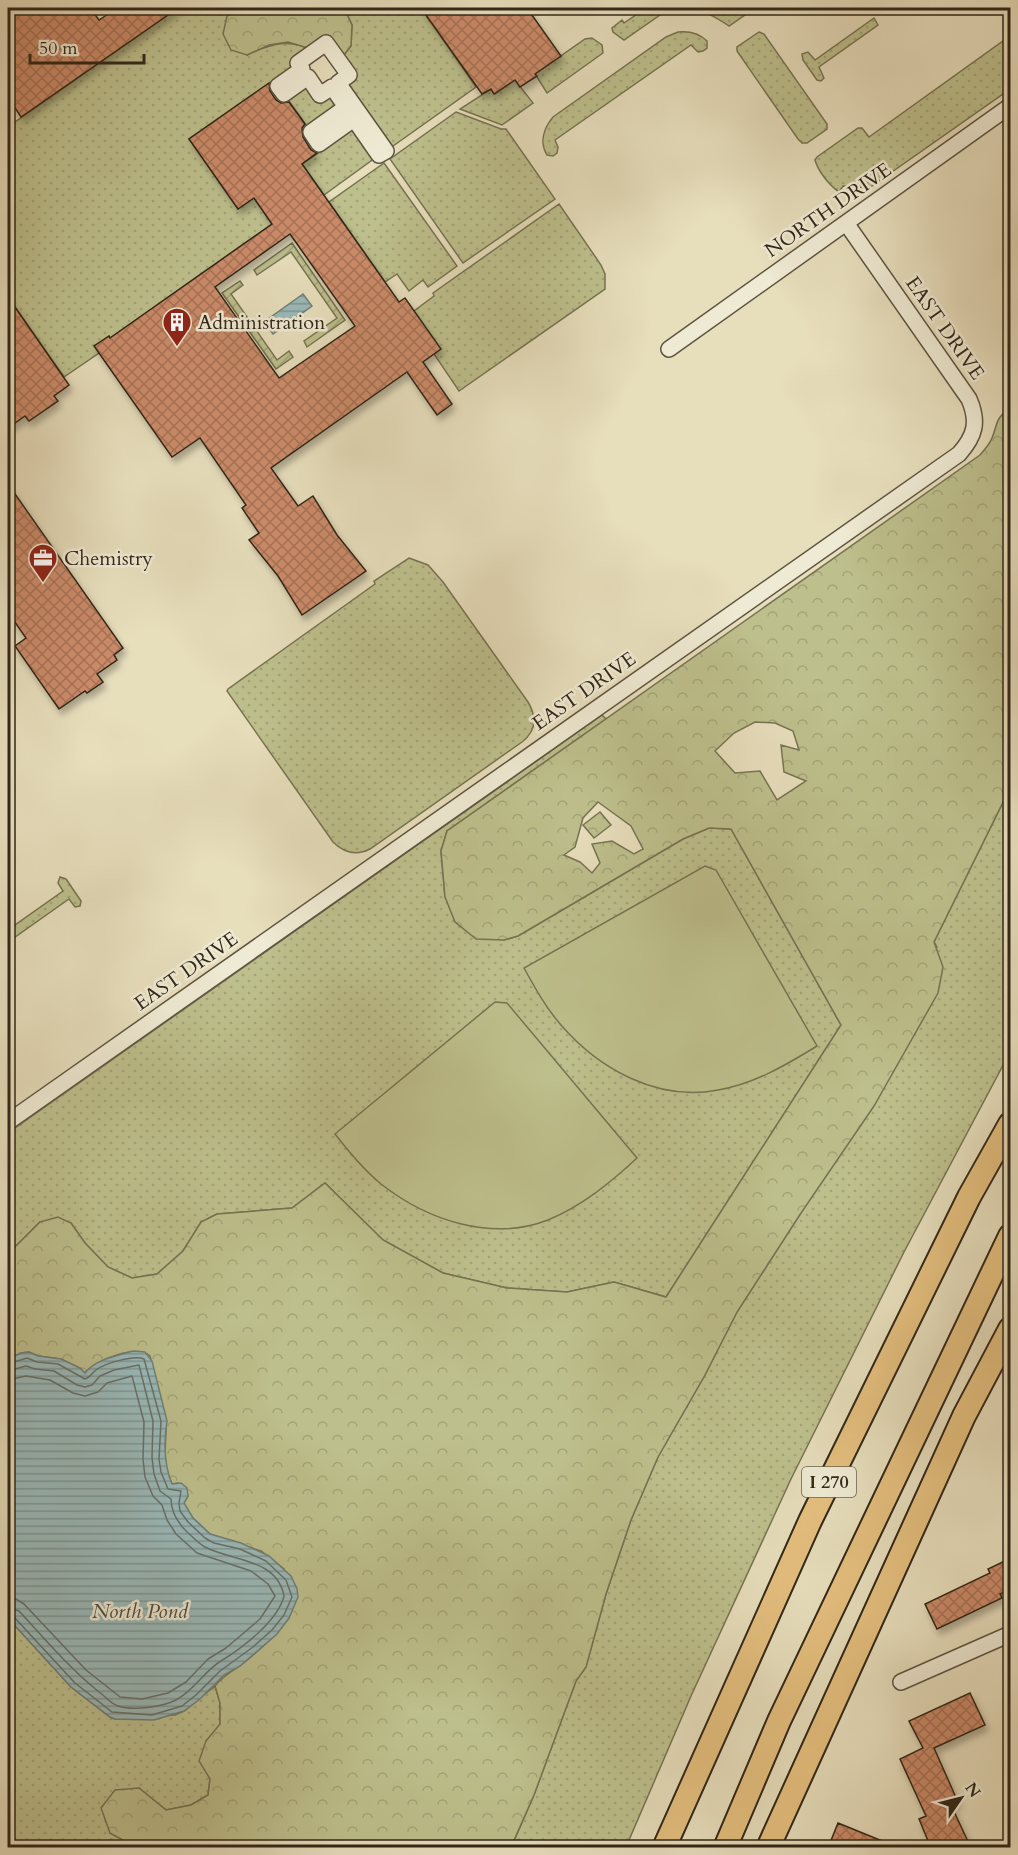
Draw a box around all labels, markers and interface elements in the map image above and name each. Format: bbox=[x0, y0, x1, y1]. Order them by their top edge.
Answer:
scale bar bbox=[30, 27, 144, 65]
text: 50 m bbox=[39, 36, 78, 61]
street label: NORTH DRIVE bbox=[759, 156, 897, 264]
street label: EAST DRIVE bbox=[899, 271, 991, 385]
building icon: Administration bbox=[161, 306, 193, 348]
place label: Administration bbox=[198, 309, 326, 336]
office icon: Chemistry bbox=[27, 542, 59, 584]
place label: Chemistry bbox=[64, 545, 153, 572]
street label: EAST DRIVE bbox=[527, 645, 641, 737]
street label: EAST DRIVE bbox=[129, 925, 243, 1017]
road number: I 270 bbox=[802, 1467, 856, 1497]
water label: North Pond bbox=[92, 1597, 189, 1626]
north arrow bbox=[931, 1768, 991, 1828]
text: N bbox=[959, 1778, 986, 1802]

